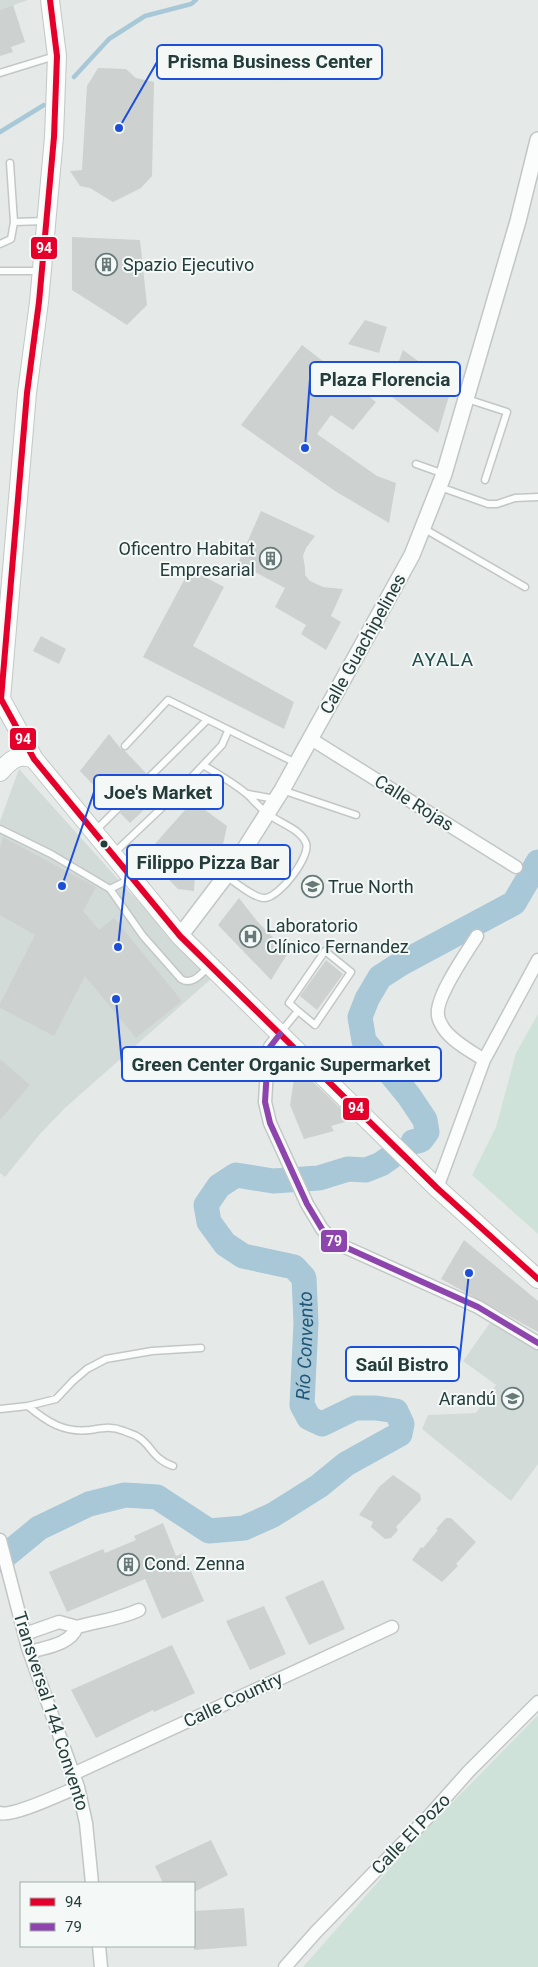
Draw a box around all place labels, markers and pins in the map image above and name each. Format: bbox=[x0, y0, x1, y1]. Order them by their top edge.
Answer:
callout: Prisma Business Center bbox=[157, 45, 382, 79]
building icon: Spazio Ejecutivo bbox=[95, 253, 119, 277]
place label: Spazio Ejecutivo bbox=[123, 254, 254, 275]
callout: Plaza Florencia bbox=[310, 362, 460, 396]
place label: Oficentro Habitat Empresarial bbox=[119, 538, 255, 580]
building icon: Oficentro Habitat Empresarial bbox=[259, 547, 283, 571]
callout: Joe's Market bbox=[94, 775, 223, 809]
unlabelled marker bbox=[99, 839, 109, 849]
callout: Filippo Pizza Bar bbox=[127, 845, 290, 879]
school or university icon: True North bbox=[300, 875, 324, 899]
place label: True North bbox=[328, 876, 414, 897]
place label: Laboratorio Clínico Fernandez bbox=[266, 915, 409, 957]
hospital icon: Laboratorio Clínico Fernandez bbox=[238, 924, 262, 948]
callout: Green Center Organic Supermarket bbox=[122, 1047, 441, 1081]
callout: Saúl Bistro bbox=[346, 1347, 459, 1381]
school or university icon: Arandú bbox=[500, 1387, 524, 1411]
place label: Arandú bbox=[439, 1388, 496, 1409]
building icon: Cond. Zenna bbox=[116, 1552, 140, 1576]
place label: Cond. Zenna bbox=[144, 1553, 245, 1574]

